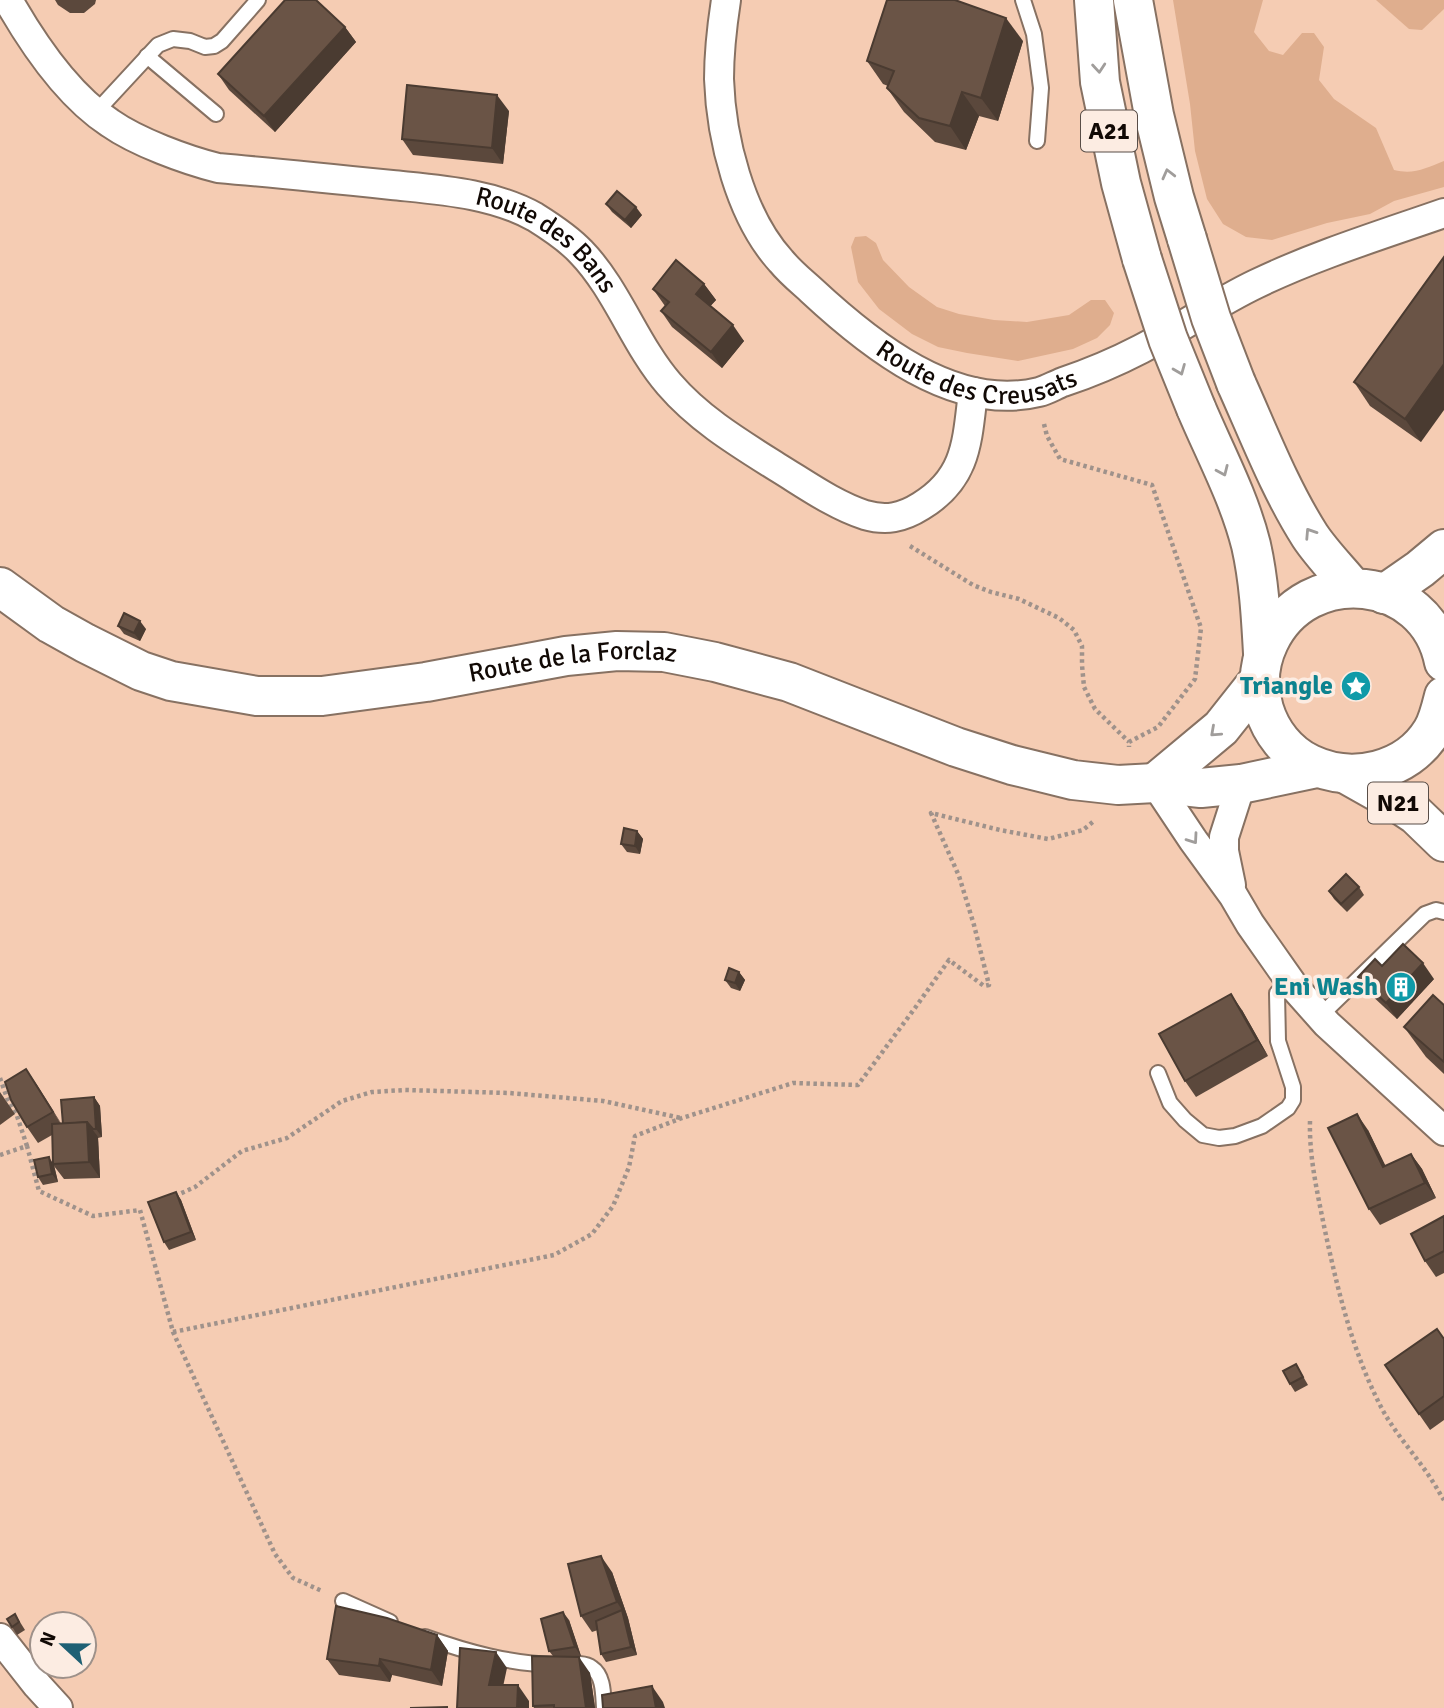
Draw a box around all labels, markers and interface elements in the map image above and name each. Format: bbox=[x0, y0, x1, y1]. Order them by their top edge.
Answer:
one-way arrow bbox=[1091, 63, 1106, 74]
road number: A21 bbox=[1081, 110, 1137, 152]
one-way arrow bbox=[1162, 168, 1176, 180]
street label: Route des Bans bbox=[472, 180, 624, 299]
street label: Route des Creusats bbox=[870, 333, 1081, 412]
one-way arrow bbox=[1172, 363, 1186, 375]
one-way arrow bbox=[1215, 464, 1229, 476]
one-way arrow bbox=[1305, 528, 1318, 541]
street label: Route de la Forclaz bbox=[466, 634, 680, 690]
place icon: Triangle bbox=[1339, 669, 1373, 703]
place label: Triangle bbox=[1240, 670, 1333, 702]
one-way arrow bbox=[1210, 724, 1223, 736]
road number: N21 bbox=[1368, 782, 1428, 824]
one-way arrow bbox=[1185, 831, 1197, 844]
building icon: Eni Wash bbox=[1384, 970, 1418, 1004]
place label: Eni Wash bbox=[1274, 971, 1378, 1003]
north arrow bbox=[28, 1610, 98, 1680]
text: N bbox=[35, 1628, 62, 1650]

